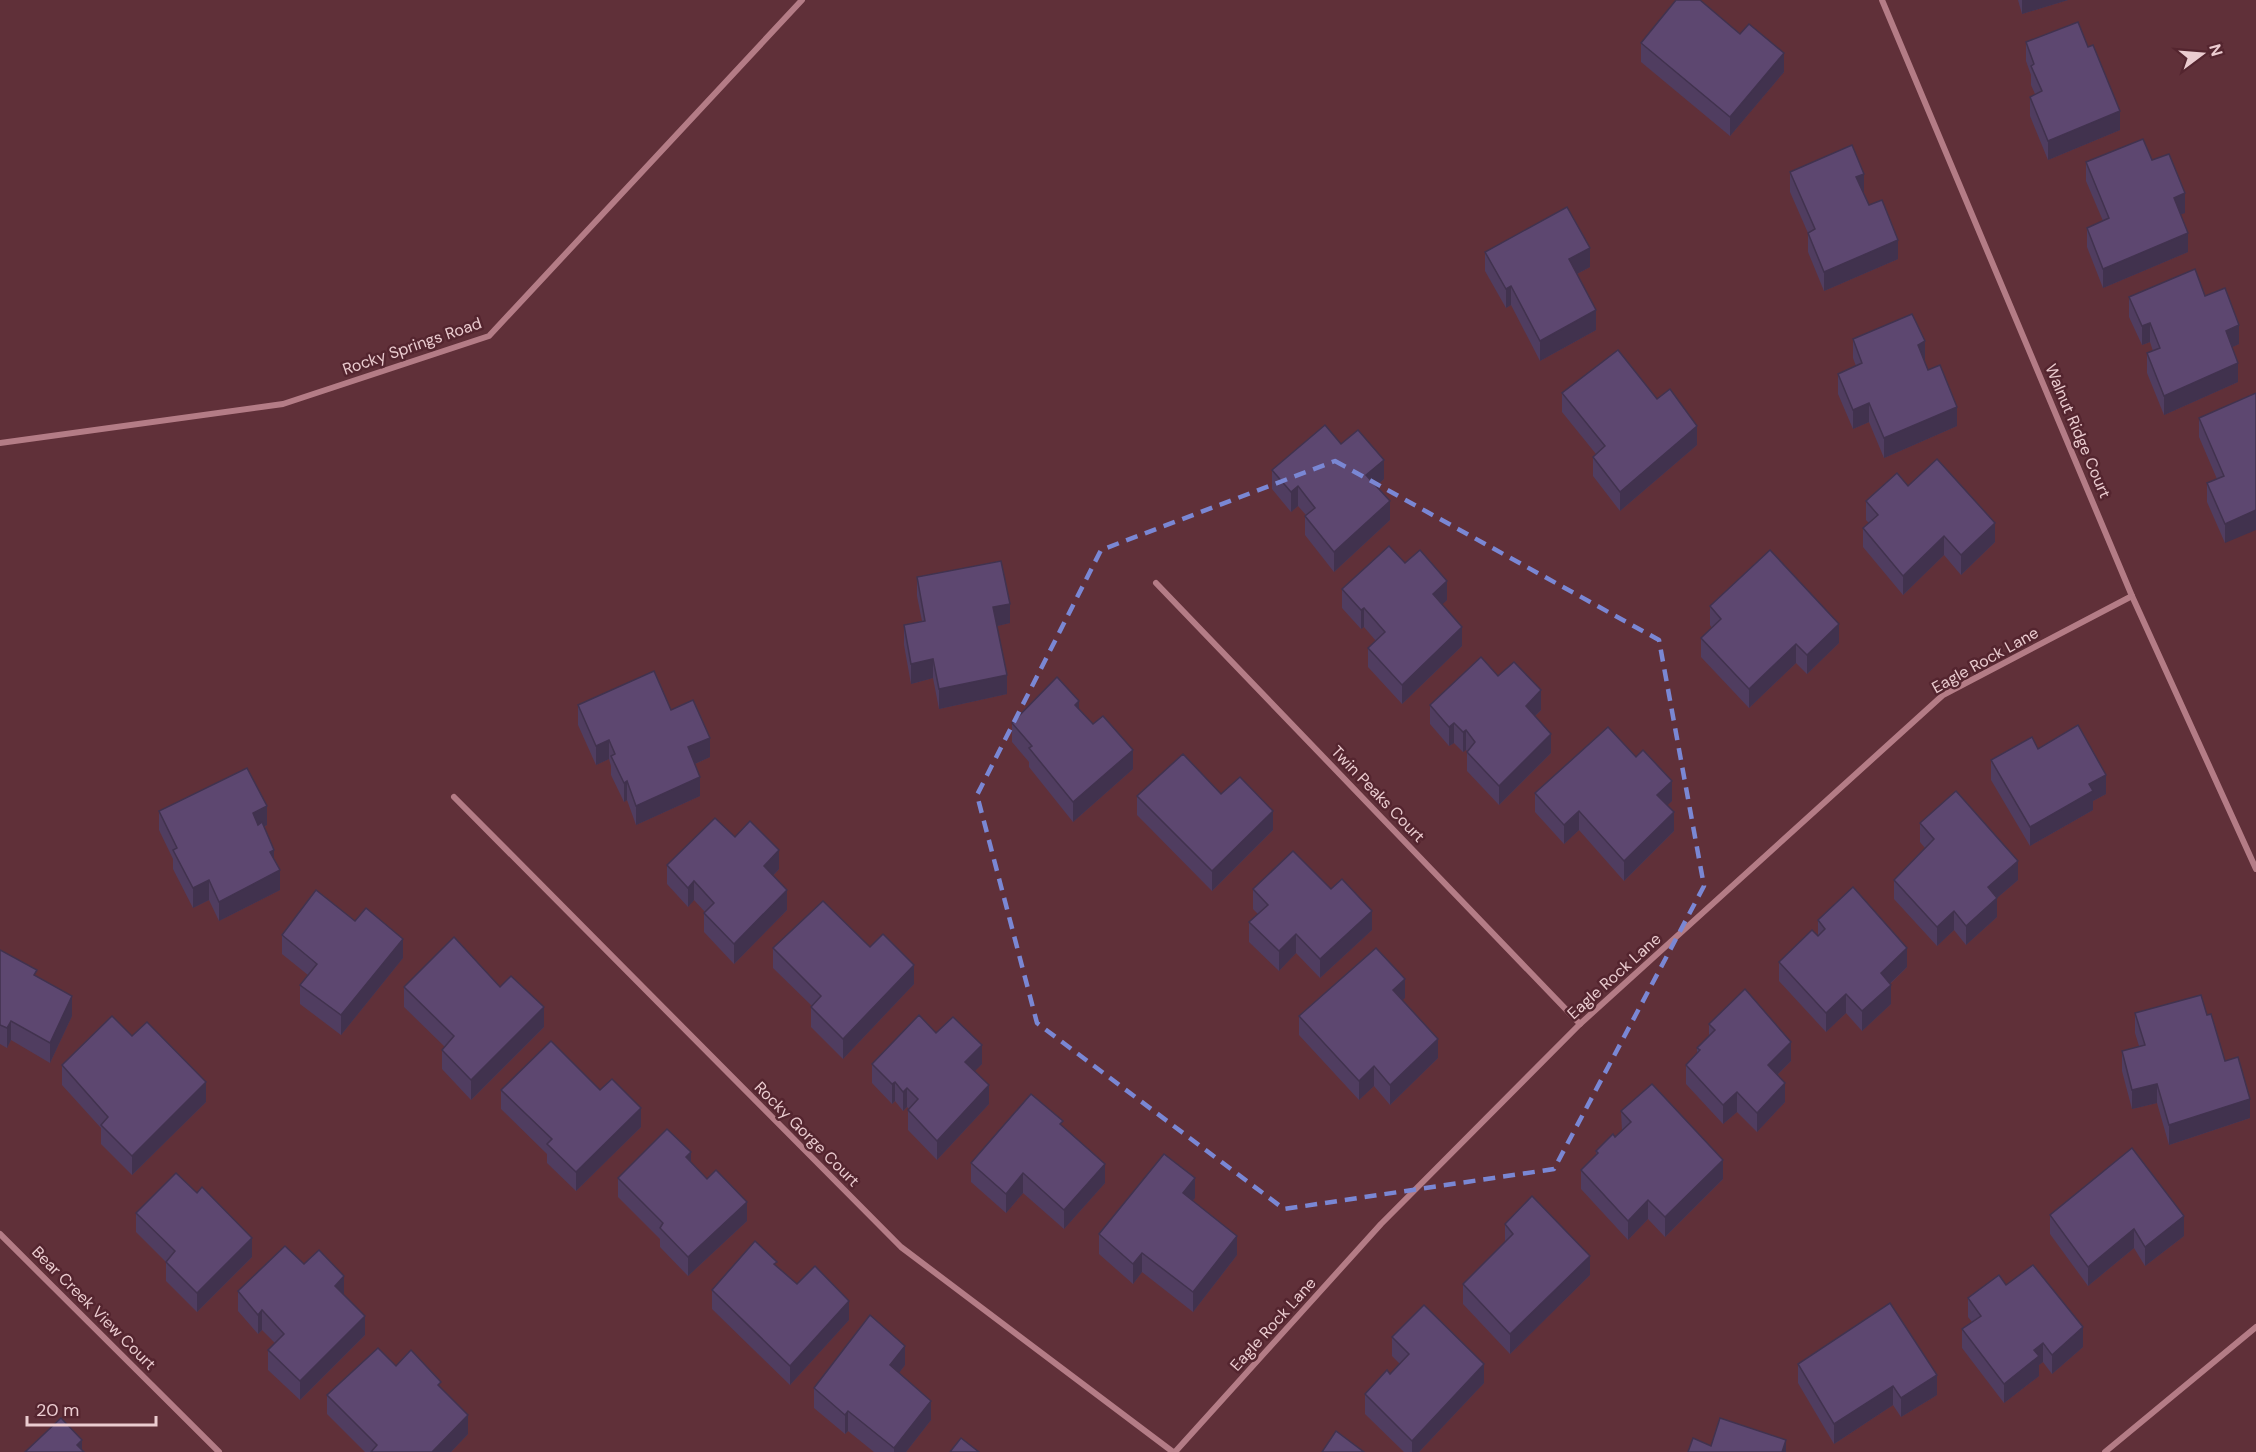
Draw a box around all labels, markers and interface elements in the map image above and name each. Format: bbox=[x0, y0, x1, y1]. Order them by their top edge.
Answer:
north arrow bbox=[2172, 24, 2232, 84]
text: N bbox=[2204, 41, 2228, 59]
street label: Rocky Springs Road bbox=[340, 312, 484, 380]
street label: Walnut Ridge Court bbox=[2040, 361, 2116, 501]
street label: Eagle Rock Lane bbox=[1928, 622, 2042, 698]
street label: Twin Peaks Court bbox=[1327, 741, 1429, 847]
street label: Eagle Rock Lane bbox=[1563, 928, 1665, 1024]
street label: Rocky Gorge Court bbox=[750, 1077, 864, 1191]
street label: Bear Creek View Court bbox=[27, 1241, 161, 1375]
street label: Eagle Rock Lane bbox=[1225, 1273, 1321, 1375]
scale bar bbox=[27, 1389, 156, 1427]
text: 20 m bbox=[36, 1398, 79, 1422]

